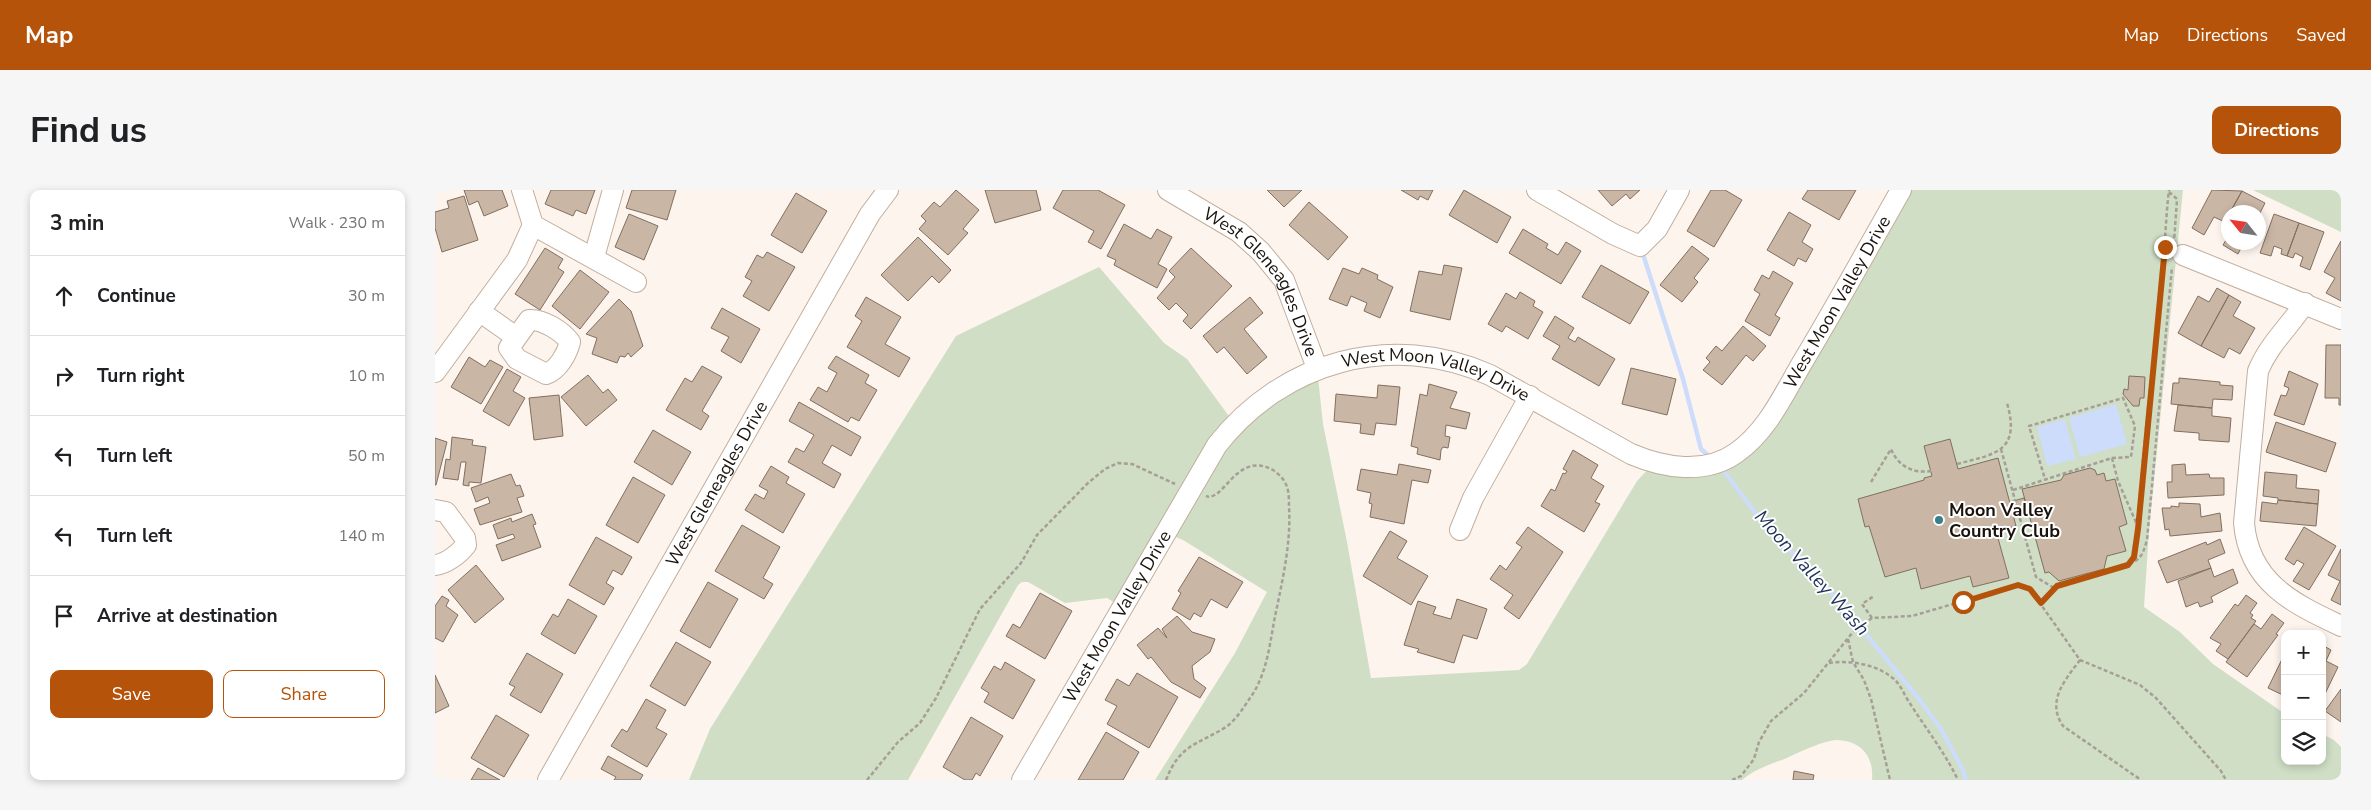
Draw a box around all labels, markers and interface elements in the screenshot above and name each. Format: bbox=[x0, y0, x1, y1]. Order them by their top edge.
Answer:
text: Map bbox=[25, 19, 73, 51]
text: Map bbox=[2124, 23, 2159, 47]
text: Directions bbox=[2187, 23, 2268, 47]
text: Saved bbox=[2296, 23, 2346, 47]
button: Directions bbox=[2212, 106, 2341, 154]
text: Find us bbox=[30, 107, 147, 154]
street label: West Gleneagles Drive bbox=[1199, 201, 1324, 360]
north arrow bbox=[2221, 205, 2266, 250]
text: 3 min bbox=[50, 209, 104, 237]
street label: West Moon Valley Drive bbox=[1778, 211, 1896, 393]
text: Walk · 230 m bbox=[289, 212, 385, 234]
route end bbox=[2154, 236, 2177, 259]
icon: ahead bbox=[50, 282, 78, 310]
text: Continue bbox=[97, 283, 176, 309]
text: 30 m bbox=[348, 285, 385, 307]
street label: West Moon Valley Drive bbox=[1339, 343, 1534, 407]
icon: right bbox=[50, 362, 78, 390]
text: Turn right bbox=[97, 363, 184, 389]
text: 10 m bbox=[348, 365, 385, 387]
street label: West Gleneagles Drive bbox=[660, 397, 773, 571]
icon: left bbox=[50, 442, 78, 470]
text: Turn left bbox=[97, 443, 172, 469]
text: 50 m bbox=[348, 445, 385, 467]
place label: Moon Valley Country Club bbox=[1949, 498, 2060, 543]
water label: Moon Valley Wash bbox=[1749, 505, 1875, 641]
marker: Moon Valley Country Club bbox=[1933, 514, 1945, 526]
icon: left bbox=[50, 522, 78, 550]
text: Turn left bbox=[97, 523, 172, 549]
text: 140 m bbox=[338, 525, 385, 547]
street label: West Moon Valley Drive bbox=[1057, 526, 1177, 707]
route start bbox=[1952, 591, 1975, 614]
icon: arrive bbox=[50, 602, 78, 630]
text: Arrive at destination bbox=[97, 603, 278, 629]
map controls bbox=[2281, 630, 2326, 765]
button: + bbox=[2281, 630, 2326, 675]
button: Save bbox=[50, 670, 213, 718]
button: Share bbox=[223, 670, 385, 718]
button: − bbox=[2281, 675, 2326, 720]
button: layers bbox=[2281, 720, 2326, 765]

